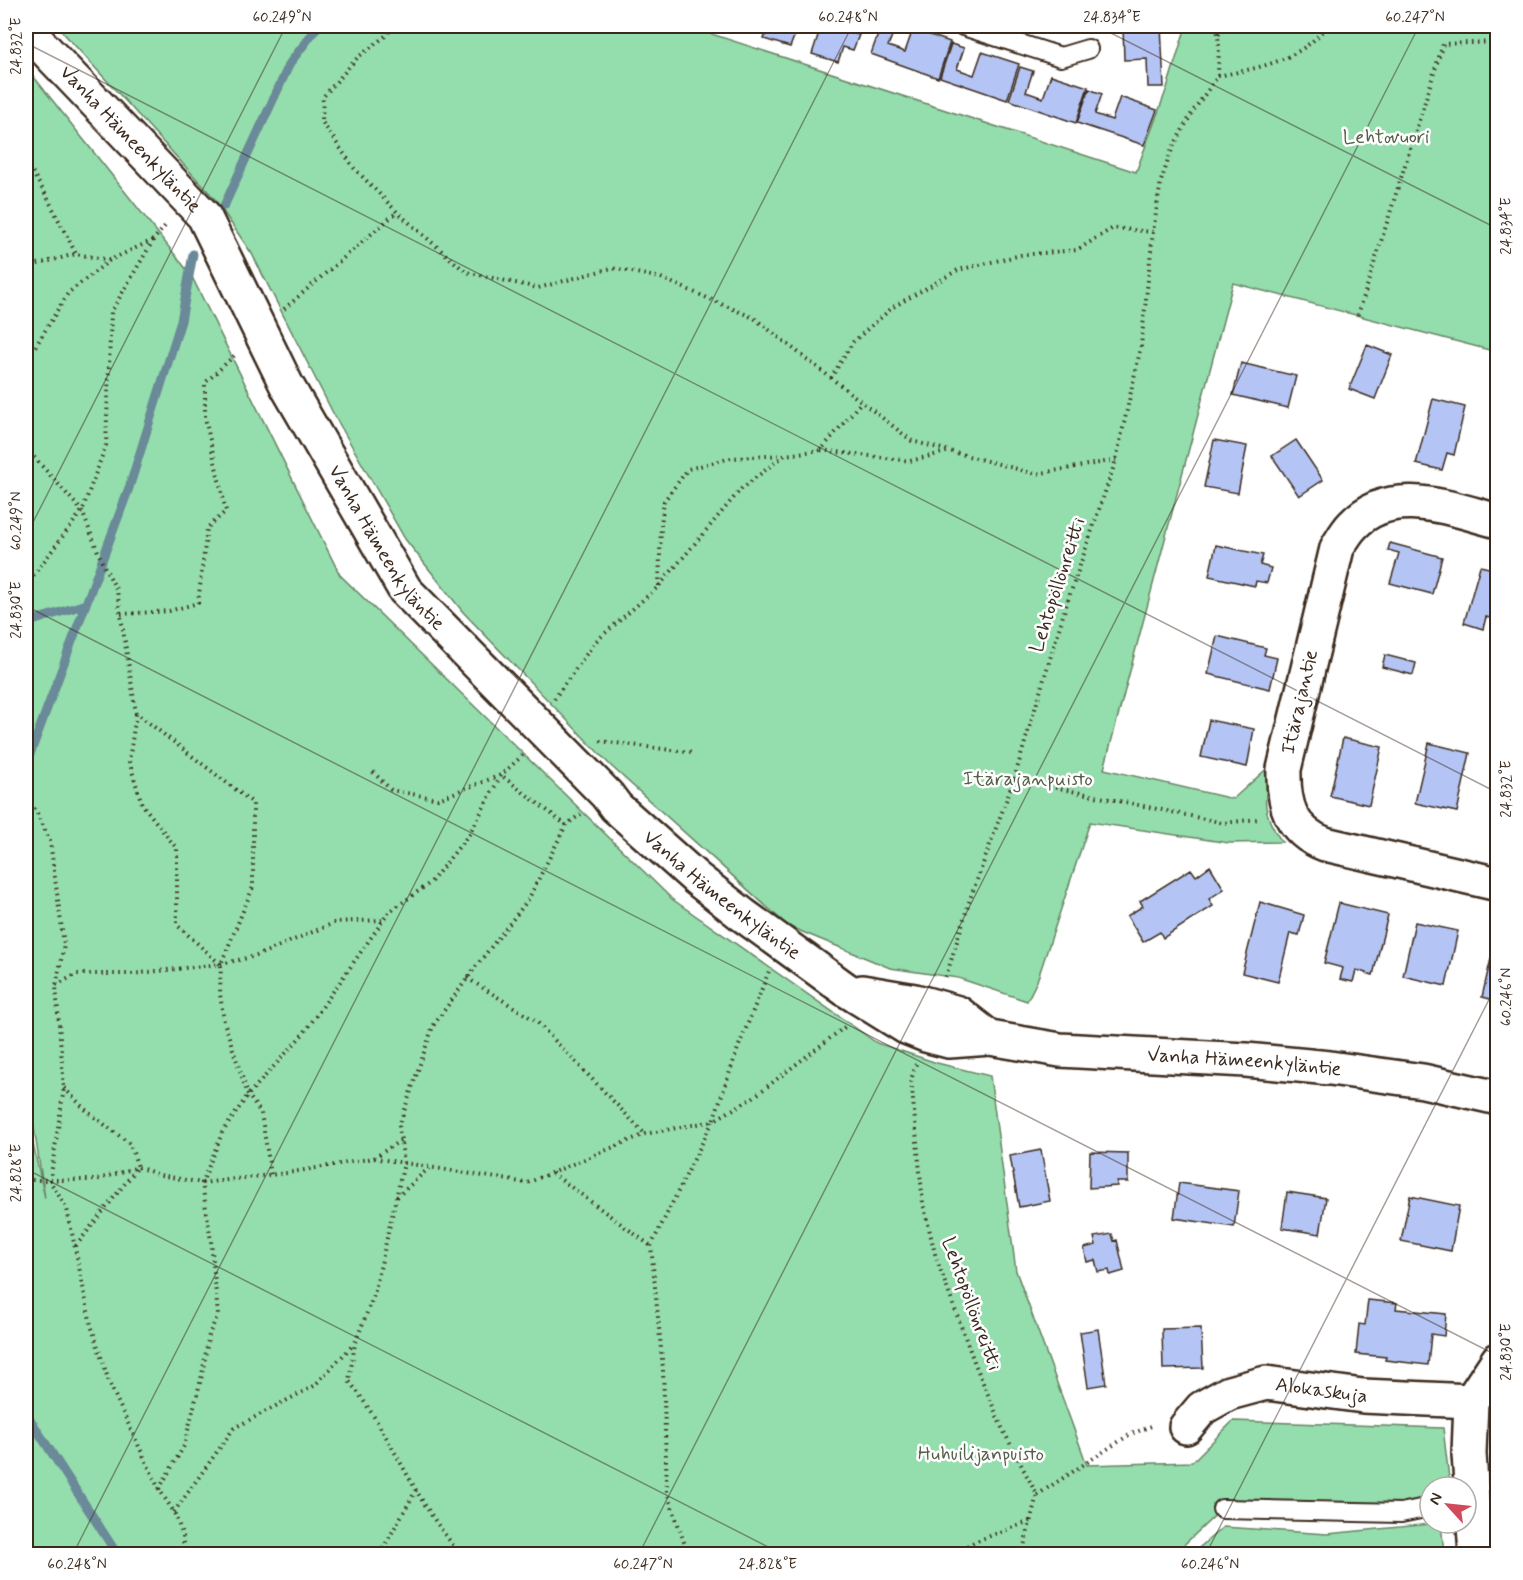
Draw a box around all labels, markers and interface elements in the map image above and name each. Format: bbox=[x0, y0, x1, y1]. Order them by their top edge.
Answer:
text: 60.249°N bbox=[252, 8, 312, 28]
text: 60.248°N bbox=[818, 8, 878, 28]
text: 24.834°E bbox=[1083, 8, 1141, 28]
text: 60.247°N bbox=[1385, 8, 1445, 28]
text: 24.832°E bbox=[7, 17, 27, 75]
street label: Vanha Hämeenkyläntie bbox=[54, 59, 208, 219]
park label: Lehtovuori bbox=[1343, 124, 1429, 151]
text: 24.834°E bbox=[1497, 197, 1517, 255]
street label: Vanha Hämeenkyläntie bbox=[322, 460, 451, 637]
text: 60.249°N bbox=[7, 491, 27, 551]
street label: Lehtopöllönreitti bbox=[1023, 514, 1093, 656]
text: 24.830°E bbox=[7, 581, 27, 639]
street label: Itärajantie bbox=[1275, 647, 1325, 757]
text: 24.832°E bbox=[1497, 760, 1517, 818]
park label: Itärajanpuisto bbox=[963, 766, 1093, 793]
street label: Vanha Hämeenkyläntie bbox=[637, 824, 806, 966]
text: 60.246°N bbox=[1497, 968, 1517, 1026]
street label: Vanha Hämeenkyläntie bbox=[1147, 1041, 1343, 1083]
text: 24.828°E bbox=[7, 1144, 27, 1202]
street label: Lehtopöllönreitti bbox=[934, 1233, 1008, 1375]
text: 24.830°E bbox=[1497, 1323, 1517, 1381]
street label: Alokaskuja bbox=[1274, 1371, 1369, 1410]
park label: Huhuilijanpuisto bbox=[918, 1441, 1044, 1468]
north arrow bbox=[1418, 1475, 1478, 1535]
text: N bbox=[1424, 1489, 1448, 1508]
text: 60.248°N bbox=[47, 1555, 107, 1575]
text: 60.247°N bbox=[613, 1555, 673, 1575]
text: 24.828°E bbox=[739, 1555, 797, 1575]
text: 60.246°N bbox=[1181, 1555, 1239, 1575]

